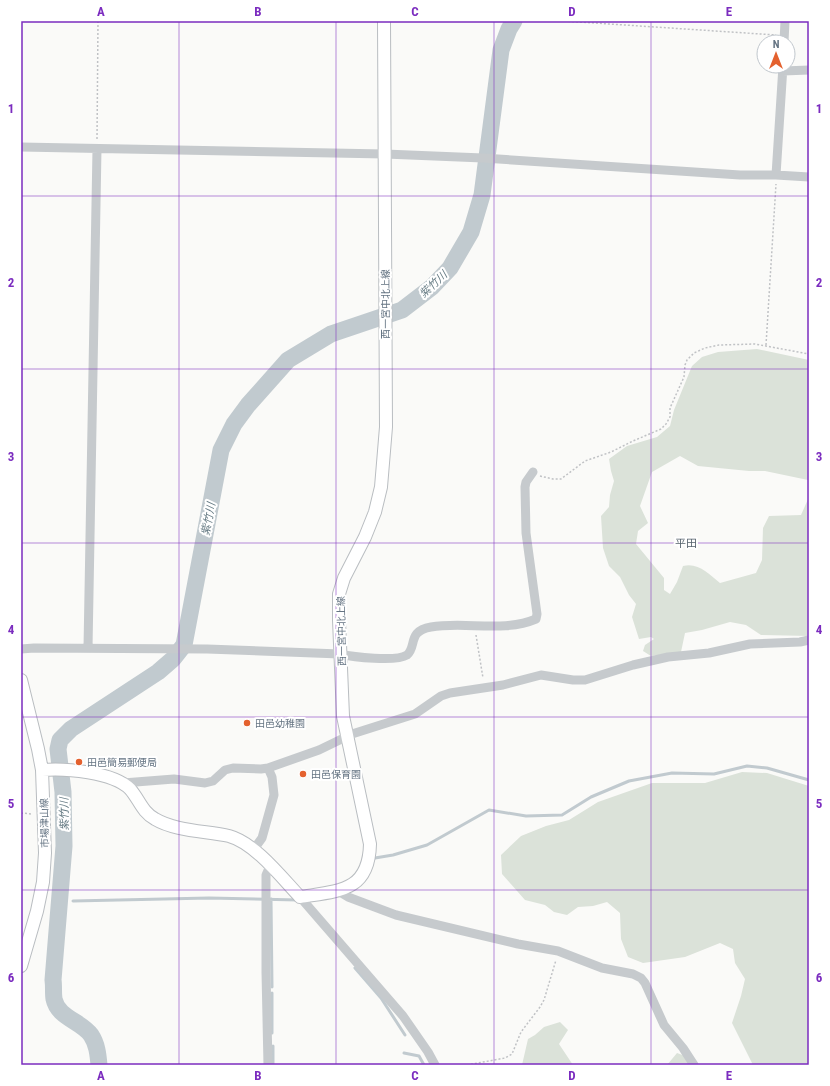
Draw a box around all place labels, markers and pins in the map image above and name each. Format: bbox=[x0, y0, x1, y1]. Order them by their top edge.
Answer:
marker: 田邑幼稚園 bbox=[242, 718, 252, 728]
place label: 田邑幼稚園 bbox=[255, 718, 305, 729]
marker: 田邑簡易郵便局 bbox=[74, 757, 84, 767]
place label: 田邑簡易郵便局 bbox=[87, 757, 157, 768]
marker: 田邑保育園 bbox=[298, 769, 308, 779]
place label: 田邑保育園 bbox=[311, 769, 361, 780]

